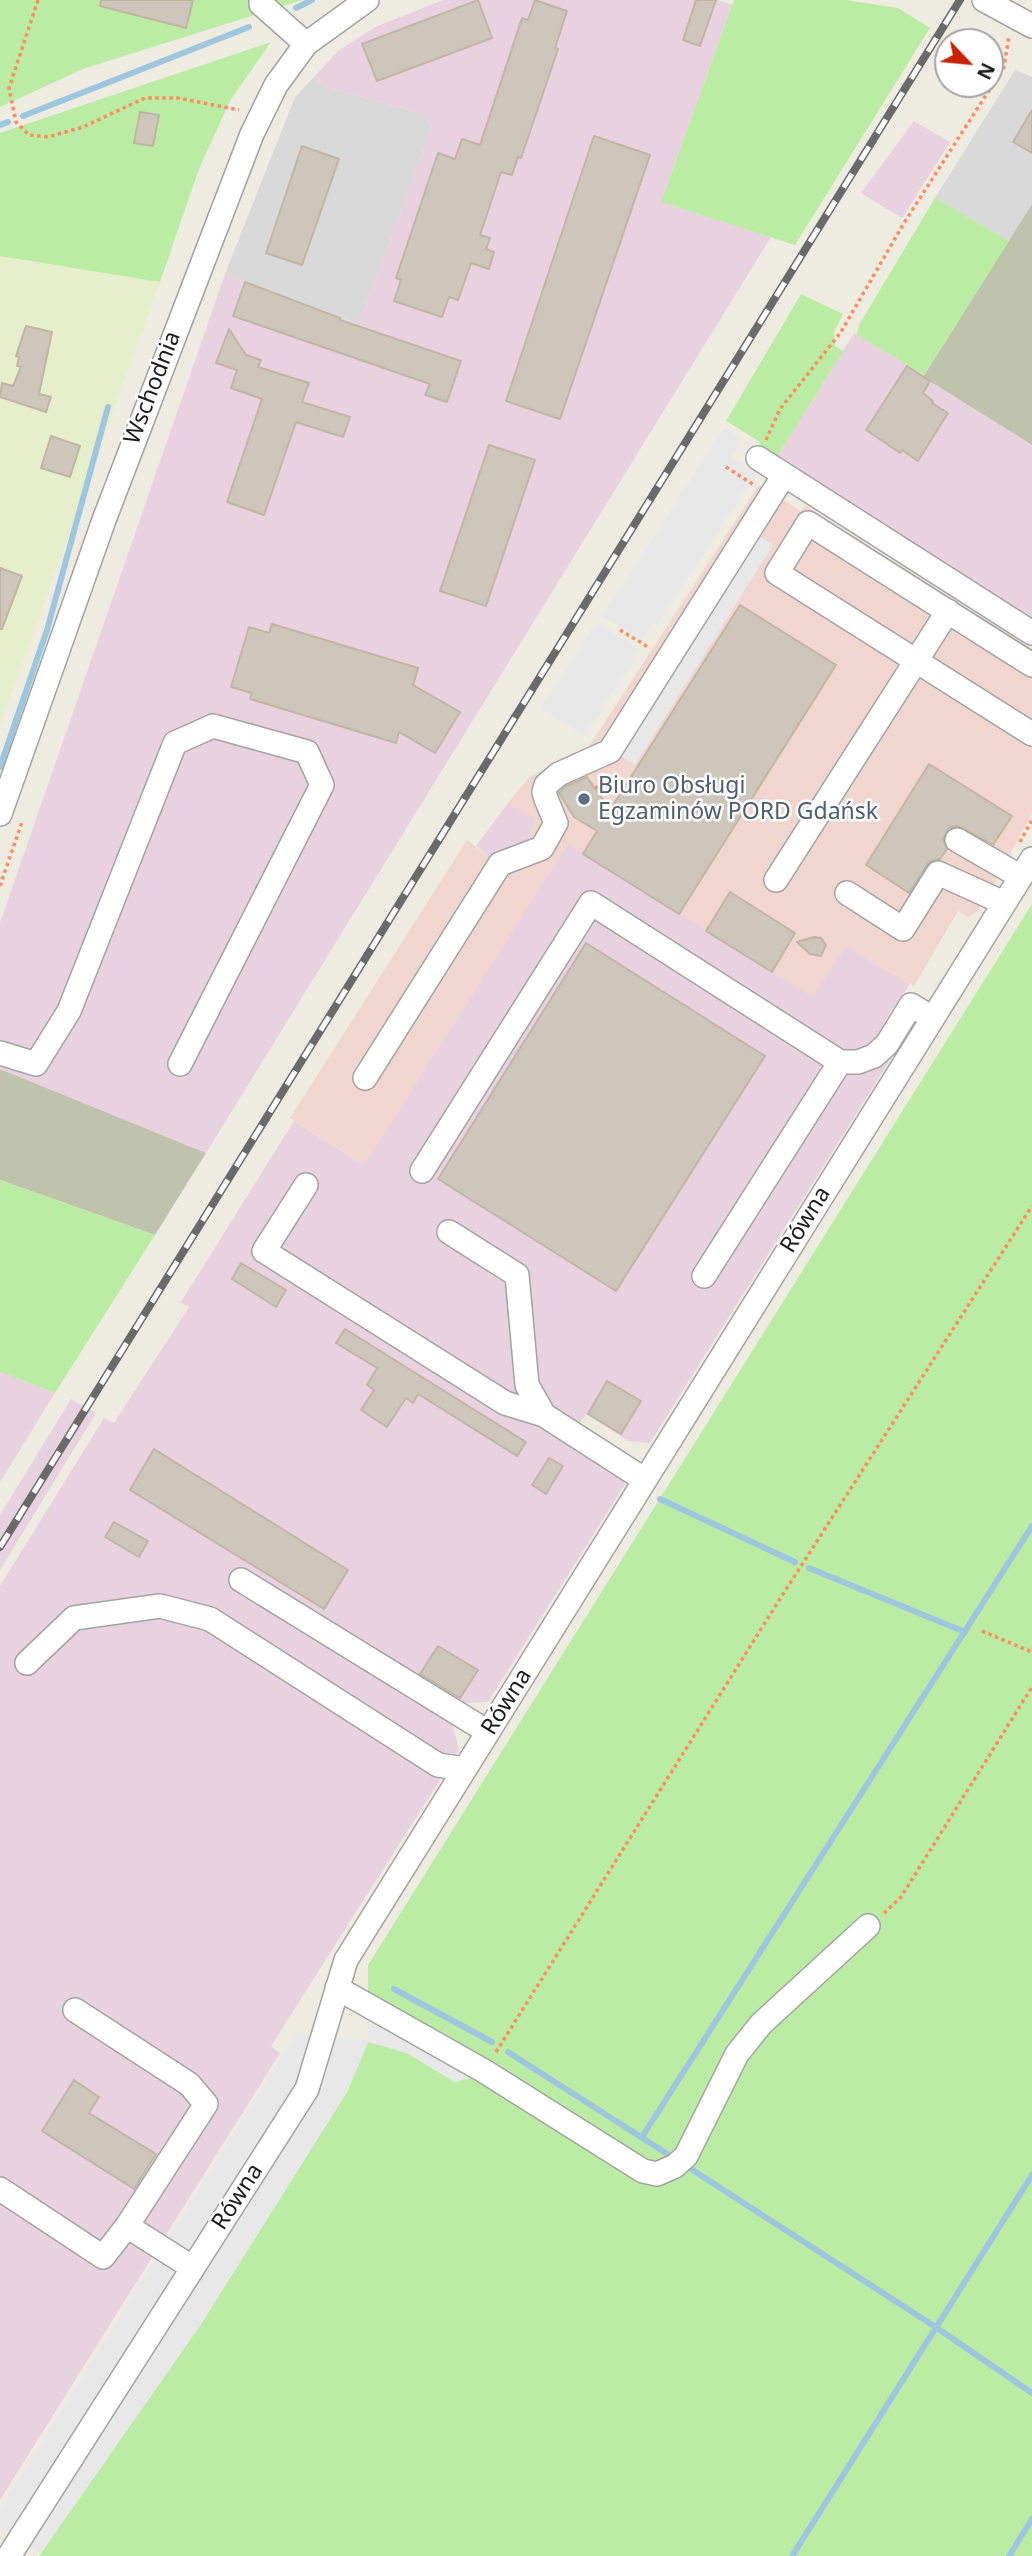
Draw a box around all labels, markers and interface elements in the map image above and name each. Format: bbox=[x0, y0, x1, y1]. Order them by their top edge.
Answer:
north arrow bbox=[934, 28, 1004, 98]
text: N bbox=[971, 59, 1001, 84]
street label: Wschodnia bbox=[119, 328, 187, 448]
place label: Biuro Obsługi Egzaminów PORD Gdańsk bbox=[598, 772, 878, 826]
marker: Biuro Obsługi Egzaminów PORD Gdańsk bbox=[576, 791, 592, 807]
street label: Równa bbox=[775, 1182, 837, 1258]
street label: Równa bbox=[476, 1664, 538, 1740]
street label: Równa bbox=[207, 2159, 269, 2235]

